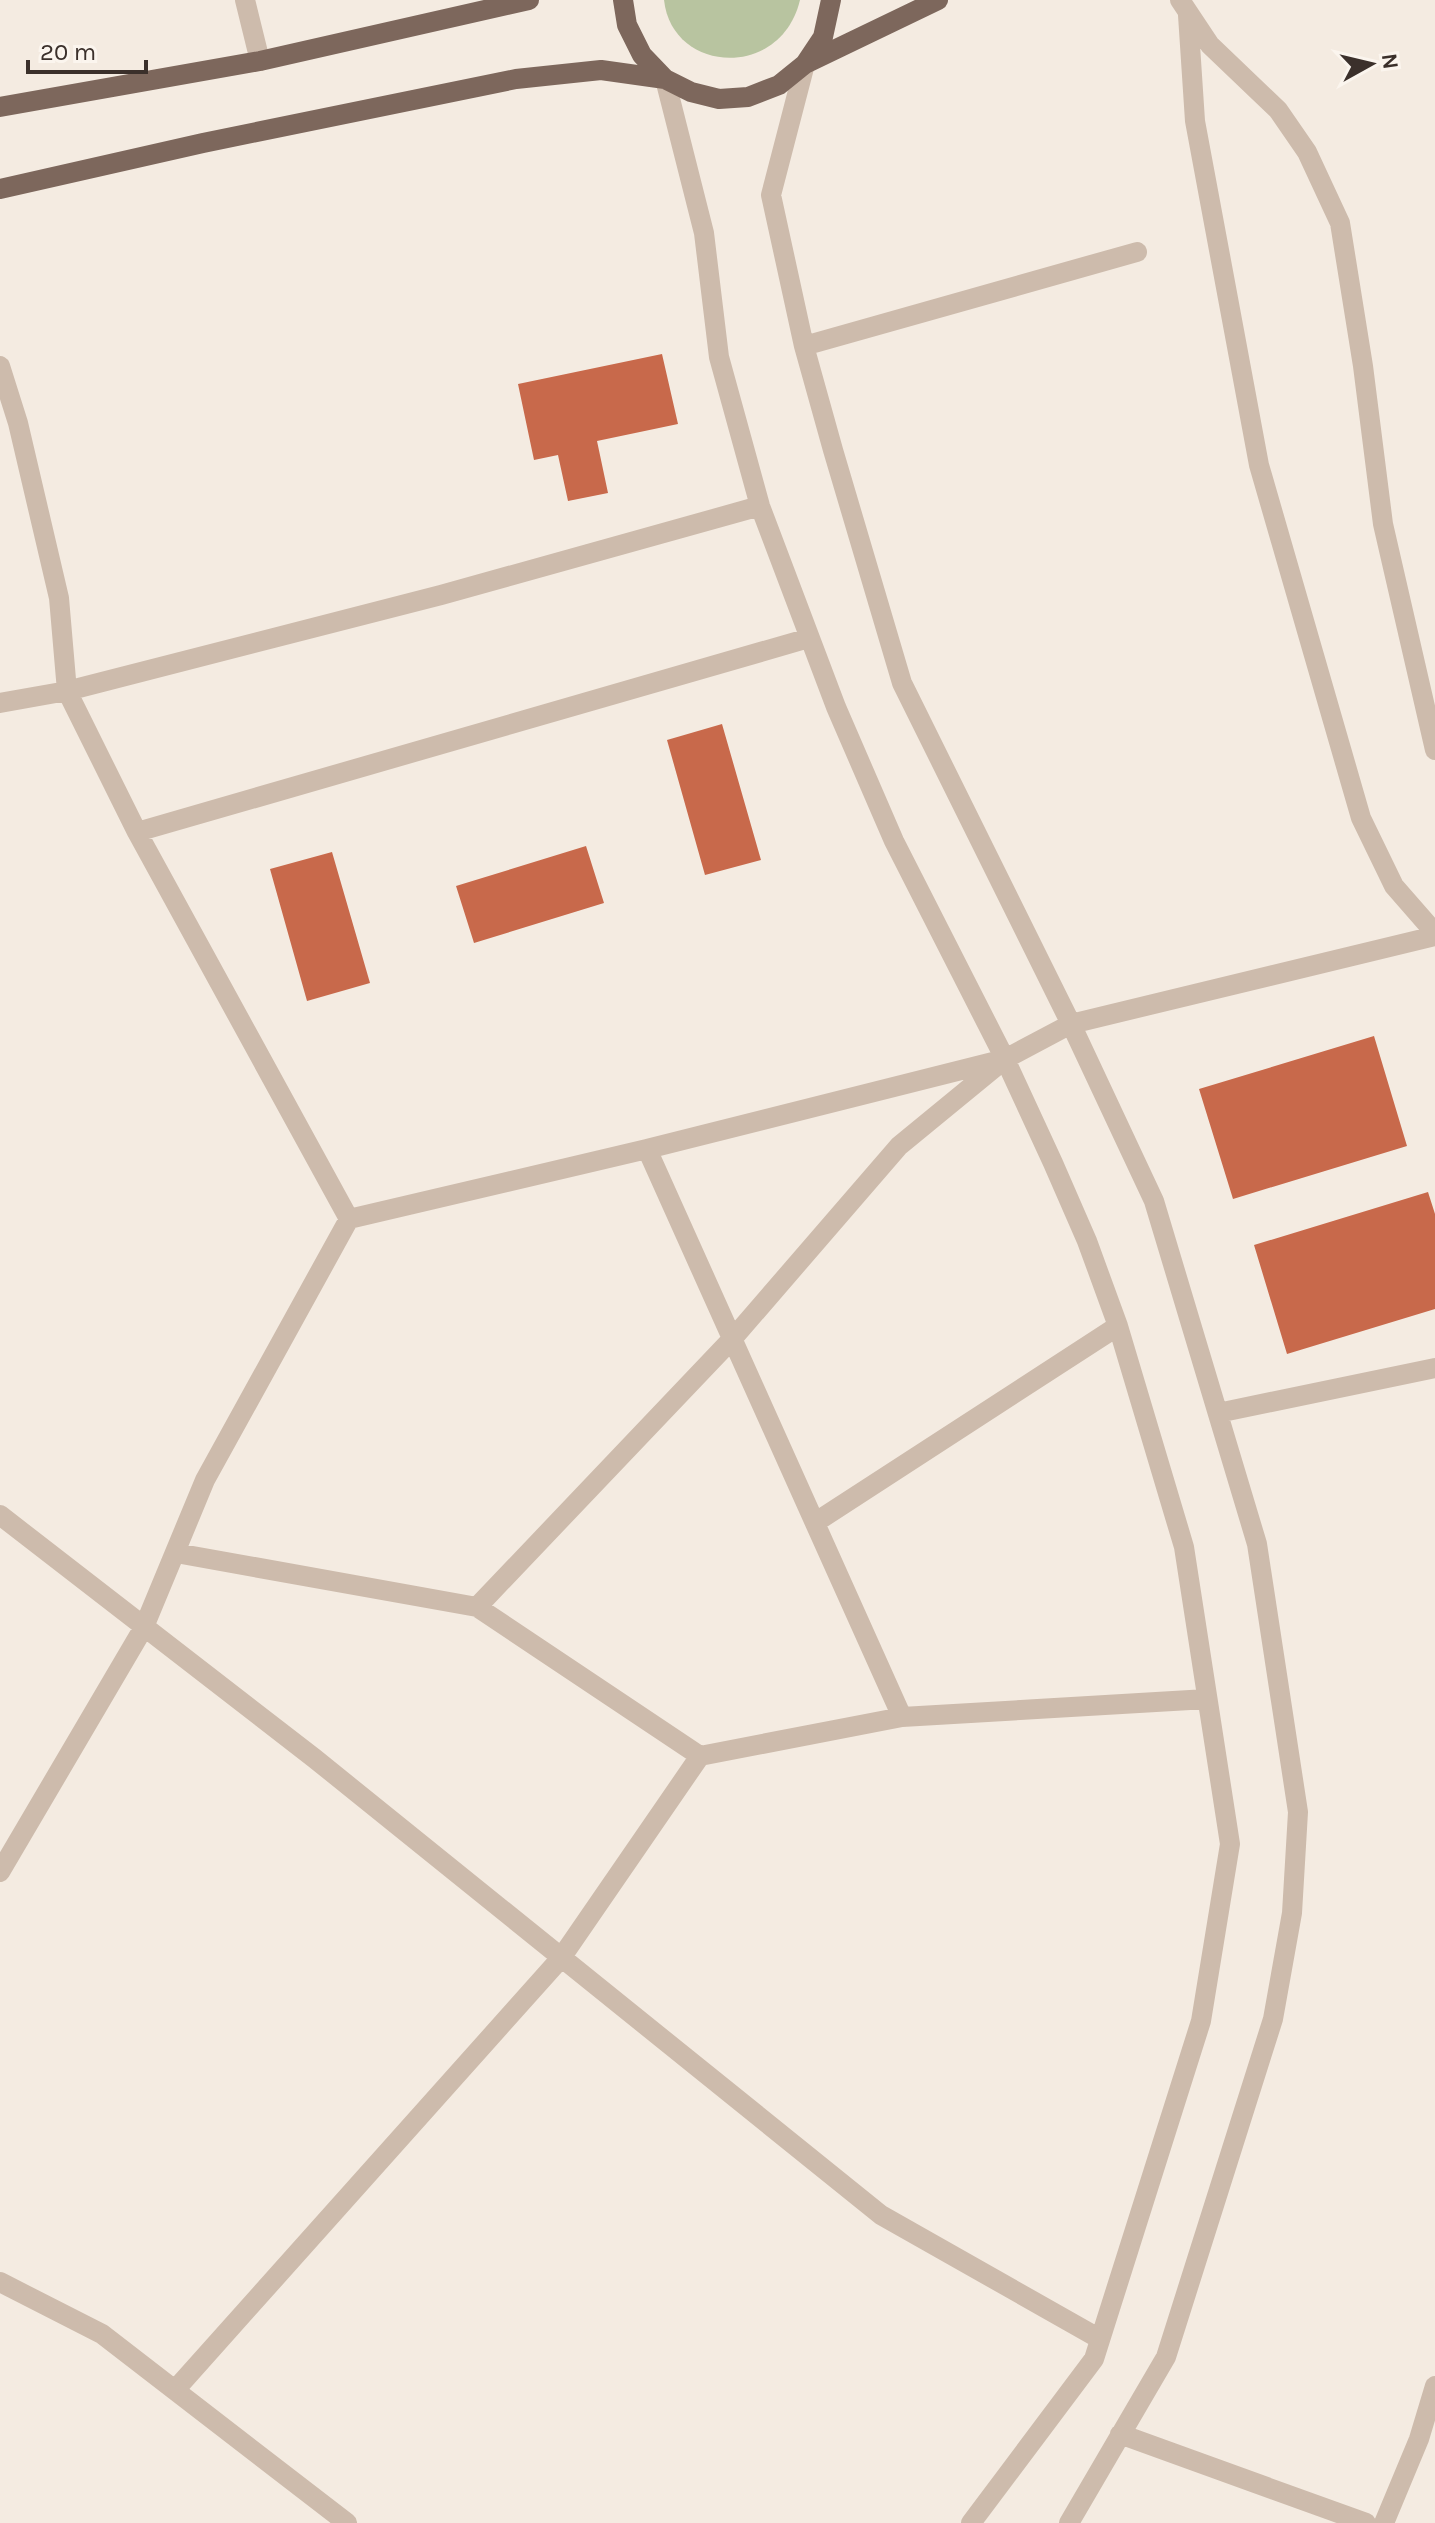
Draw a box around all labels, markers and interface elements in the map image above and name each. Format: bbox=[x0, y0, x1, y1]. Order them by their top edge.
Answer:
scale bar bbox=[28, 24, 146, 74]
north arrow bbox=[1331, 24, 1411, 104]
text: 20 m bbox=[40, 38, 96, 66]
text: N bbox=[1376, 52, 1404, 71]

